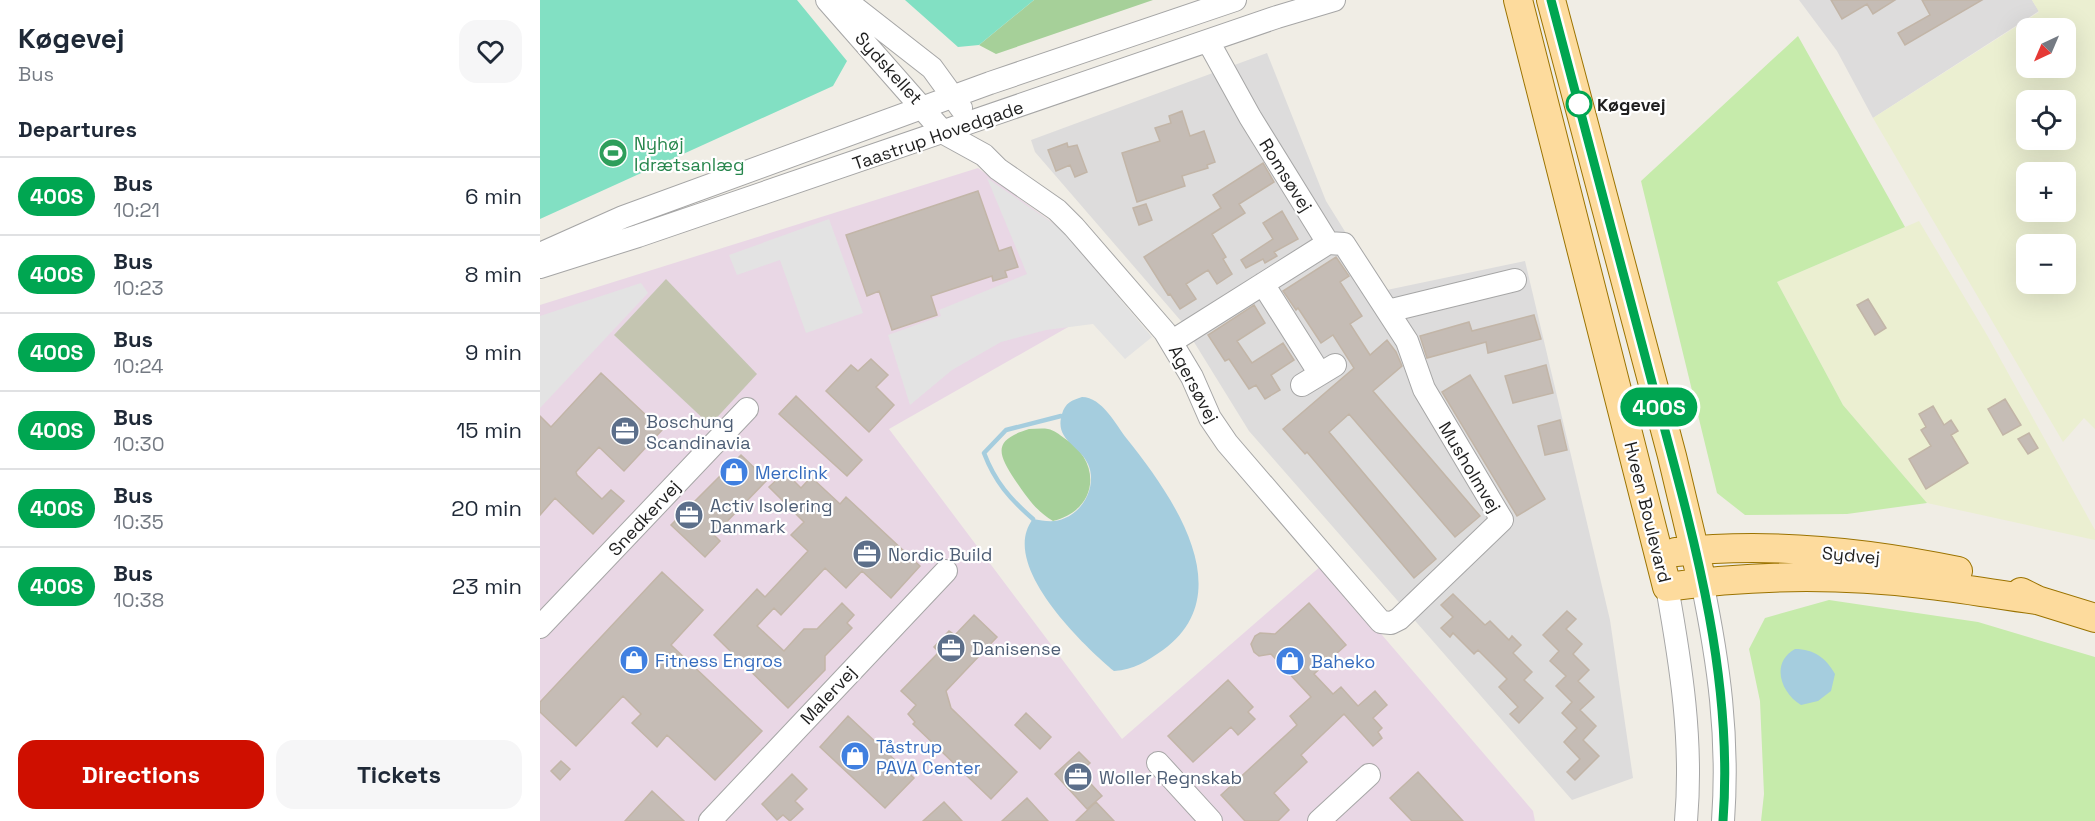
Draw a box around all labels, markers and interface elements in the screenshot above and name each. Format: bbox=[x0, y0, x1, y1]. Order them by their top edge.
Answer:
north arrow bbox=[2016, 18, 2076, 78]
map controls bbox=[2016, 18, 2076, 294]
text: Køgevej bbox=[18, 20, 125, 56]
button: heart bbox=[459, 20, 522, 83]
street label: Sydskellet bbox=[850, 27, 928, 109]
text: Bus bbox=[18, 61, 54, 87]
button: locate bbox=[2016, 90, 2076, 150]
marker: Køgevej bbox=[1566, 91, 1592, 117]
place label: Køgevej bbox=[1597, 93, 1665, 116]
street label: Taastrup Hovedgade bbox=[849, 95, 1027, 175]
text: Departures bbox=[18, 115, 137, 143]
place label: Nyhøj Idrætsanlæg bbox=[634, 132, 744, 176]
street label: Romsøvej bbox=[1254, 134, 1318, 216]
sports icon: Nyhøj Idrætsanlæg bbox=[597, 137, 629, 169]
button: + bbox=[2016, 162, 2076, 222]
text: Bus bbox=[113, 169, 153, 197]
text: 6 min bbox=[465, 182, 522, 210]
text: 400S bbox=[30, 183, 83, 210]
text: 10:21 bbox=[113, 197, 160, 223]
button: − bbox=[2016, 234, 2076, 294]
text: Bus bbox=[113, 247, 153, 275]
text: 8 min bbox=[465, 260, 522, 288]
text: 400S bbox=[30, 261, 83, 288]
text: 10:23 bbox=[113, 275, 164, 301]
text: Bus bbox=[113, 325, 153, 353]
text: 9 min bbox=[465, 338, 522, 366]
text: 400S bbox=[30, 339, 83, 366]
street label: Agersøvej bbox=[1164, 341, 1224, 427]
text: 10:24 bbox=[113, 353, 164, 379]
line badge: 400S bbox=[1617, 388, 1701, 426]
text: 400S bbox=[1632, 394, 1686, 421]
text: Bus bbox=[113, 403, 153, 431]
place label: Boschung Scandinavia bbox=[646, 410, 751, 454]
office icon: Boschung Scandinavia bbox=[609, 415, 641, 447]
text: 15 min bbox=[456, 416, 522, 444]
text: 400S bbox=[30, 417, 83, 444]
street label: Musholmvej bbox=[1434, 417, 1506, 517]
text: 10:30 bbox=[113, 431, 164, 457]
street label: Hveen Boulevard bbox=[1619, 439, 1677, 585]
shop icon: Merclink bbox=[718, 456, 750, 488]
place label: Merclink bbox=[755, 461, 828, 484]
street label: Snedkervej bbox=[603, 475, 685, 561]
text: Bus bbox=[113, 481, 153, 509]
text: 20 min bbox=[451, 494, 522, 522]
place label: Activ Isolering Danmark bbox=[710, 494, 833, 538]
text: 400S bbox=[30, 495, 83, 522]
office icon: Activ Isolering Danmark bbox=[673, 499, 705, 531]
text: 10:35 bbox=[113, 509, 164, 535]
office icon: Nordic Build bbox=[851, 538, 883, 570]
street label: Sydvej bbox=[1821, 541, 1881, 569]
place label: Nordic Build bbox=[888, 543, 992, 566]
text: Bus bbox=[113, 559, 153, 587]
text: 23 min bbox=[452, 572, 522, 600]
text: 400S bbox=[30, 573, 83, 600]
text: 10:38 bbox=[113, 587, 164, 613]
office icon: Danisense bbox=[935, 632, 967, 664]
place label: Danisense bbox=[972, 637, 1061, 660]
shop icon: Fitness Engros bbox=[618, 644, 650, 676]
shop icon: Baheko bbox=[1274, 645, 1306, 677]
place label: Fitness Engros bbox=[655, 649, 783, 672]
place label: Baheko bbox=[1311, 650, 1375, 673]
street label: Malervej bbox=[795, 661, 861, 729]
place label: Tåstrup PAVA Center bbox=[876, 735, 981, 779]
button: Directions bbox=[18, 740, 264, 809]
button: Tickets bbox=[276, 740, 522, 809]
shop icon: Tåstrup PAVA Center bbox=[839, 740, 871, 772]
office icon: Woller Regnskab bbox=[1062, 761, 1094, 793]
place label: Woller Regnskab bbox=[1099, 766, 1242, 789]

